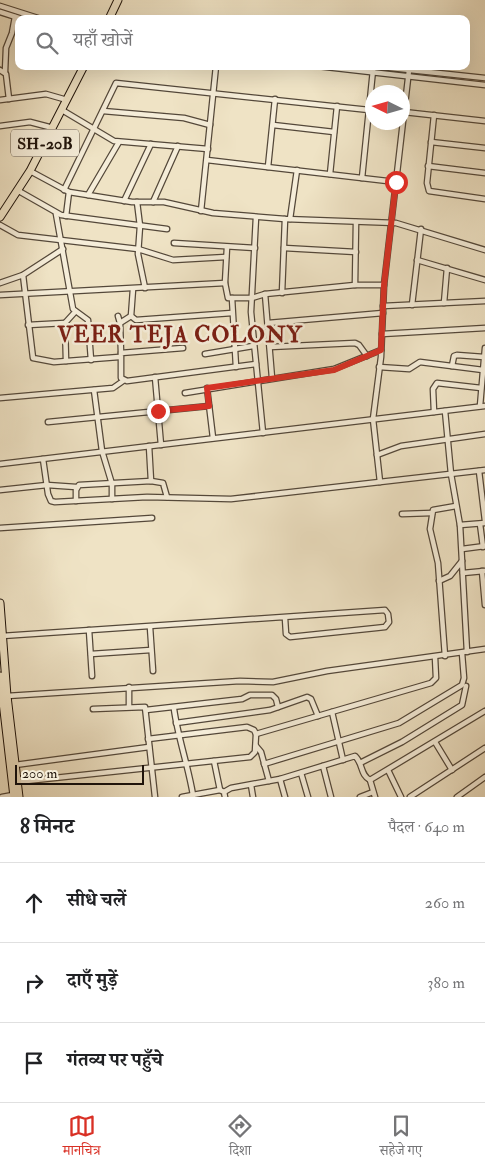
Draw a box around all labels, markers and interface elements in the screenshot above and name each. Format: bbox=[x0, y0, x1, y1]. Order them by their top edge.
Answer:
search box bbox=[15, 15, 470, 70]
text: यहाँ खोजें bbox=[73, 28, 133, 52]
icon: search bbox=[33, 29, 61, 57]
north arrow bbox=[365, 85, 410, 130]
road number: SH-20B bbox=[11, 130, 79, 156]
route start bbox=[385, 171, 408, 194]
district label: VEER TEJA COLONY bbox=[56, 321, 303, 350]
route end bbox=[147, 400, 170, 423]
scale bar bbox=[15, 762, 144, 785]
text: 200 m bbox=[22, 765, 57, 782]
text: 8 मिनट bbox=[20, 813, 74, 840]
text: पैदल · 640 m bbox=[388, 817, 465, 837]
text: सीधे चलें bbox=[67, 888, 126, 912]
icon: ahead bbox=[20, 889, 48, 917]
text: 260 m bbox=[425, 893, 465, 913]
text: दाएँ मुड़ें bbox=[67, 968, 118, 992]
icon: right bbox=[20, 969, 48, 997]
text: 380 m bbox=[427, 973, 465, 993]
text: गंतव्य पर पहुँचे bbox=[67, 1048, 163, 1072]
icon: arrive bbox=[20, 1049, 48, 1077]
tab: मानचित्र bbox=[63, 1112, 101, 1164]
tab: दिशा bbox=[226, 1112, 254, 1164]
tab: सहेजे गए bbox=[380, 1112, 422, 1164]

